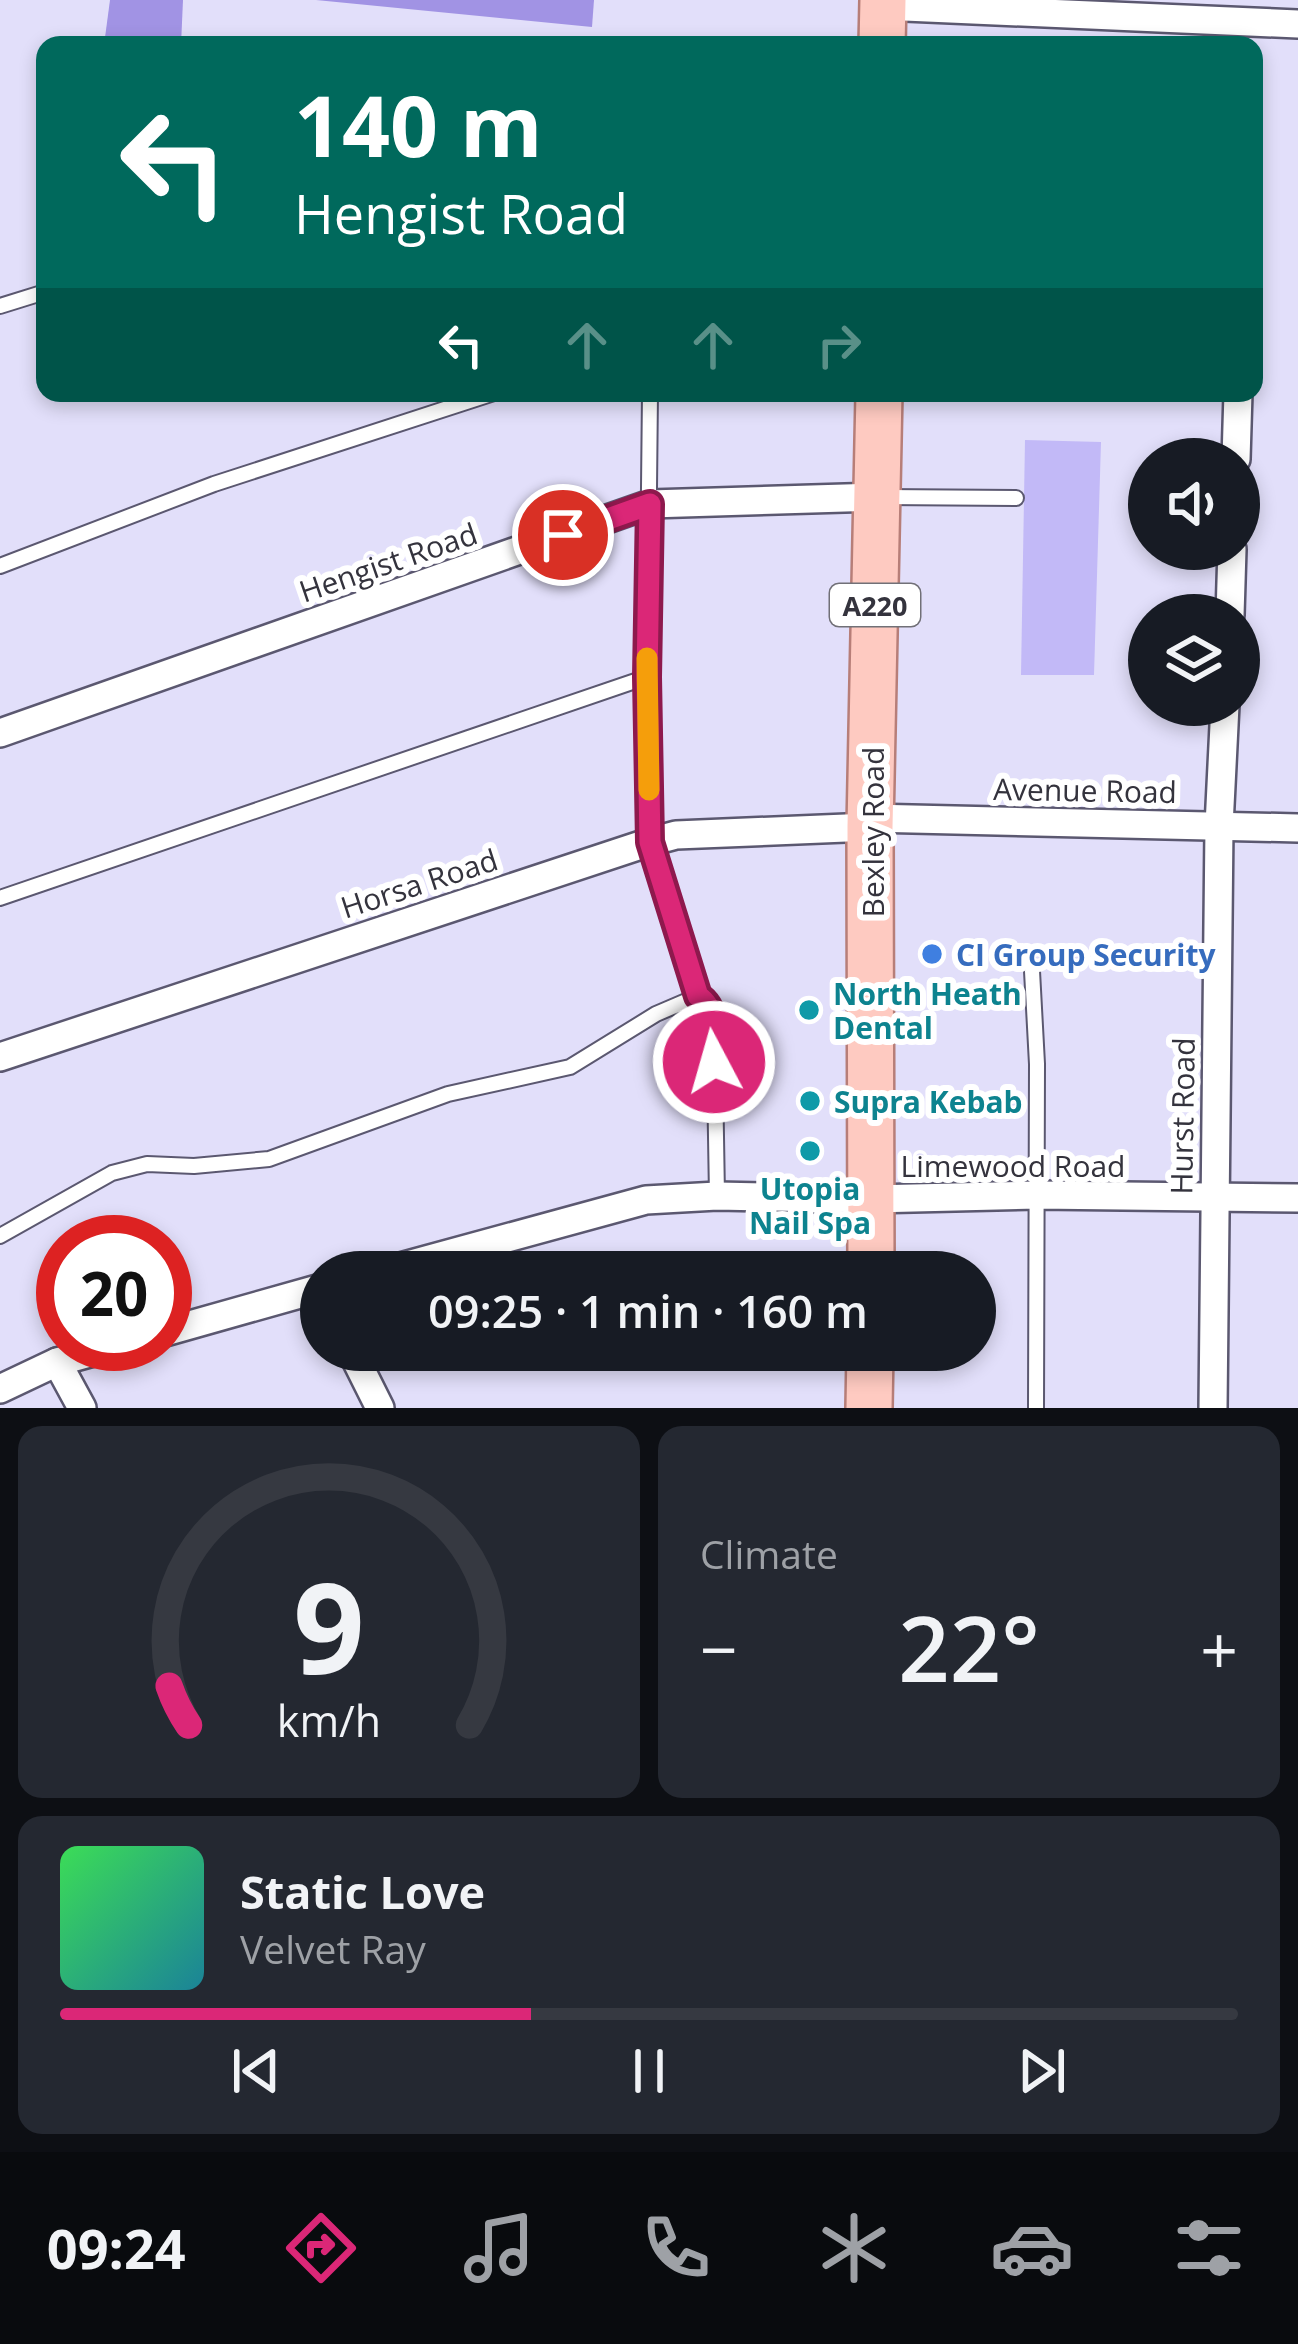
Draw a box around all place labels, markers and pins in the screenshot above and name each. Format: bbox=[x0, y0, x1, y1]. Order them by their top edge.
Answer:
pin bbox=[512, 484, 614, 586]
place label: CI Group Security bbox=[956, 934, 1216, 975]
marker: CI Group Security bbox=[919, 941, 945, 967]
place label: North Heath Dental bbox=[833, 973, 1022, 1048]
marker: North Heath Dental bbox=[796, 997, 822, 1023]
place label: Supra Kebab bbox=[834, 1081, 1023, 1122]
marker: Supra Kebab bbox=[797, 1088, 823, 1114]
marker: Utopia Nail Spa bbox=[797, 1138, 823, 1164]
place label: Utopia Nail Spa bbox=[749, 1168, 871, 1243]

